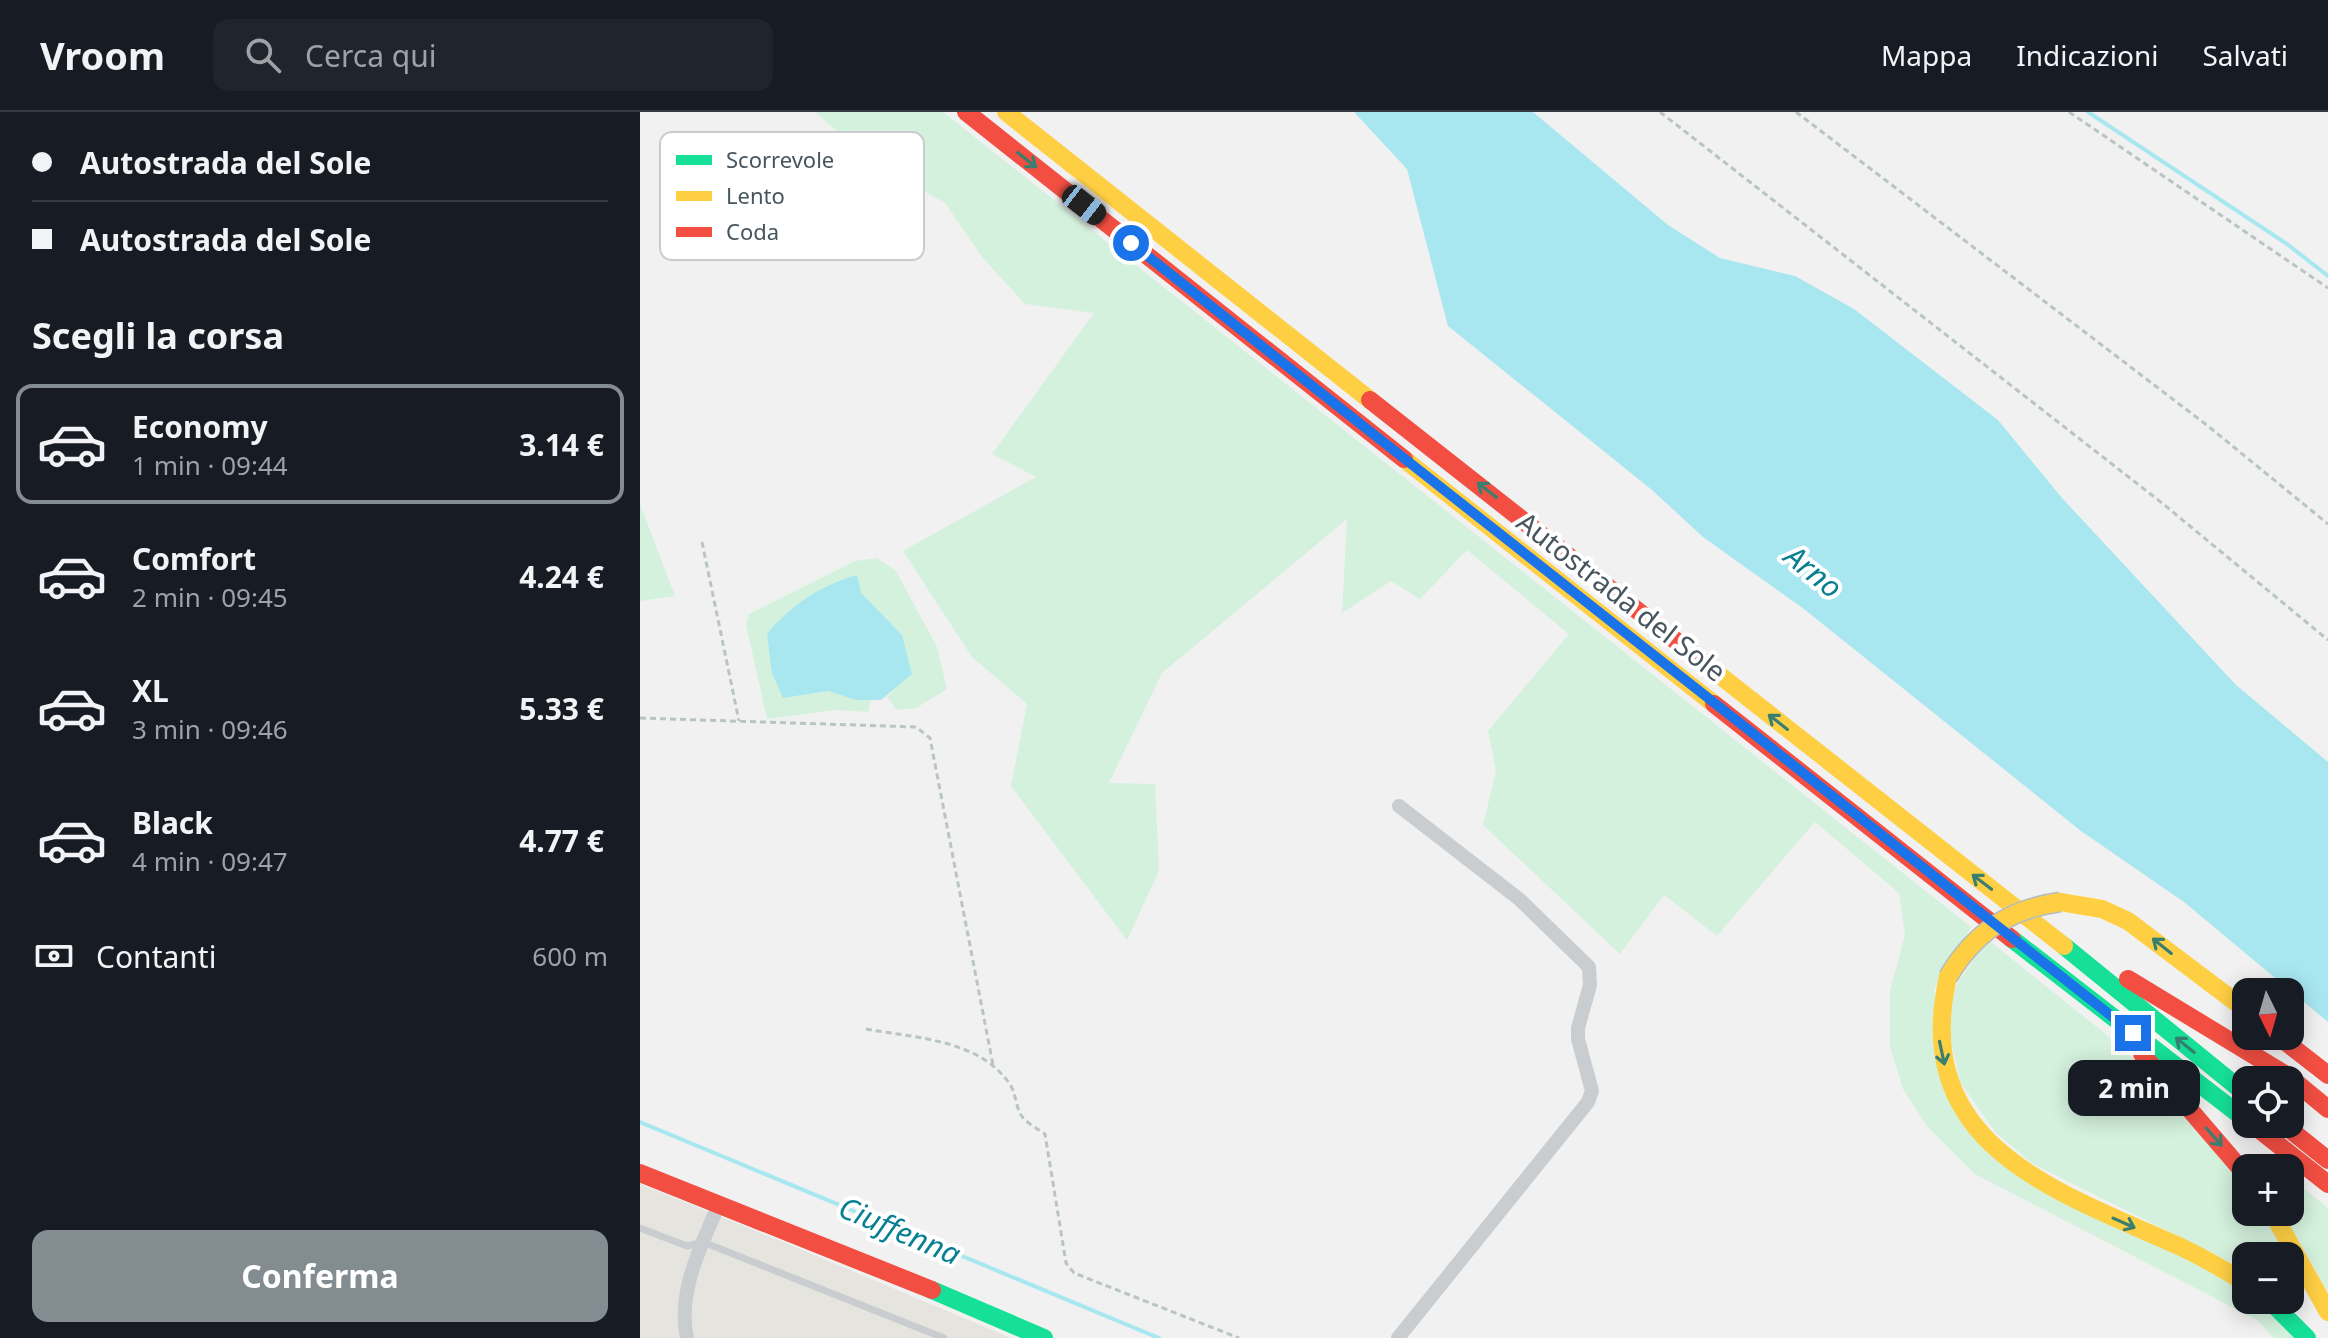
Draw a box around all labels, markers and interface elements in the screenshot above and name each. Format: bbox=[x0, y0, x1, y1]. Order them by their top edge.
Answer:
search box bbox=[213, 19, 773, 91]
text: Vroom bbox=[40, 29, 165, 81]
icon: search bbox=[241, 33, 285, 77]
text: Cerca qui bbox=[305, 35, 437, 76]
text: Mappa bbox=[1881, 36, 1972, 74]
text: Indicazioni bbox=[2016, 36, 2158, 74]
text: Salvati bbox=[2202, 36, 2288, 74]
legend bbox=[660, 132, 924, 260]
text: Autostrada del Sole bbox=[80, 142, 371, 183]
text: Scorrevole bbox=[726, 144, 834, 174]
one-way arrow bbox=[1016, 152, 1037, 169]
text: Lento bbox=[726, 180, 785, 210]
car bbox=[1058, 181, 1110, 229]
text: Coda bbox=[726, 216, 779, 246]
text: Autostrada del Sole bbox=[80, 219, 371, 260]
route start bbox=[1113, 225, 1149, 261]
text: Scegli la corsa bbox=[32, 311, 284, 360]
text: Economy bbox=[132, 406, 268, 447]
icon: car bbox=[36, 408, 108, 480]
text: 3.14 € bbox=[519, 424, 604, 465]
text: 1 min · 09:44 bbox=[132, 447, 288, 483]
one-way arrow bbox=[1477, 482, 1498, 499]
street label: Autostrada del Sole bbox=[1510, 502, 1734, 690]
water label: Arno bbox=[1775, 534, 1851, 607]
text: Comfort bbox=[132, 538, 256, 579]
icon: car bbox=[36, 540, 108, 612]
text: 4.24 € bbox=[519, 556, 604, 597]
text: 2 min · 09:45 bbox=[132, 579, 288, 615]
text: XL bbox=[132, 670, 169, 711]
icon: car bbox=[36, 672, 108, 744]
text: 5.33 € bbox=[519, 688, 604, 729]
text: 3 min · 09:46 bbox=[132, 711, 288, 747]
one-way arrow bbox=[1768, 713, 1789, 731]
text: Black bbox=[132, 802, 213, 843]
icon: car bbox=[36, 804, 108, 876]
text: 4.77 € bbox=[519, 820, 604, 861]
text: 4 min · 09:47 bbox=[132, 843, 288, 879]
one-way arrow bbox=[1972, 874, 1994, 891]
icon: cash bbox=[32, 934, 76, 978]
text: Contanti bbox=[96, 936, 216, 977]
one-way arrow bbox=[2152, 937, 2173, 955]
text: 600 m bbox=[532, 938, 608, 974]
north arrow bbox=[2232, 978, 2304, 1050]
map controls bbox=[2232, 978, 2304, 1314]
route end bbox=[2115, 1015, 2151, 1051]
one-way arrow bbox=[2175, 1036, 2196, 1054]
one-way arrow bbox=[1935, 1040, 1950, 1065]
callout: 2 min bbox=[2067, 1061, 2199, 1117]
button: locate bbox=[2232, 1066, 2304, 1138]
text: 2 min bbox=[2098, 1070, 2170, 1106]
one-way arrow bbox=[2205, 1126, 2223, 1146]
button: + bbox=[2232, 1154, 2304, 1226]
water label: Ciuffenna bbox=[833, 1186, 967, 1274]
one-way arrow bbox=[2111, 1216, 2135, 1231]
button: Conferma bbox=[32, 1230, 608, 1322]
button: − bbox=[2232, 1242, 2304, 1314]

